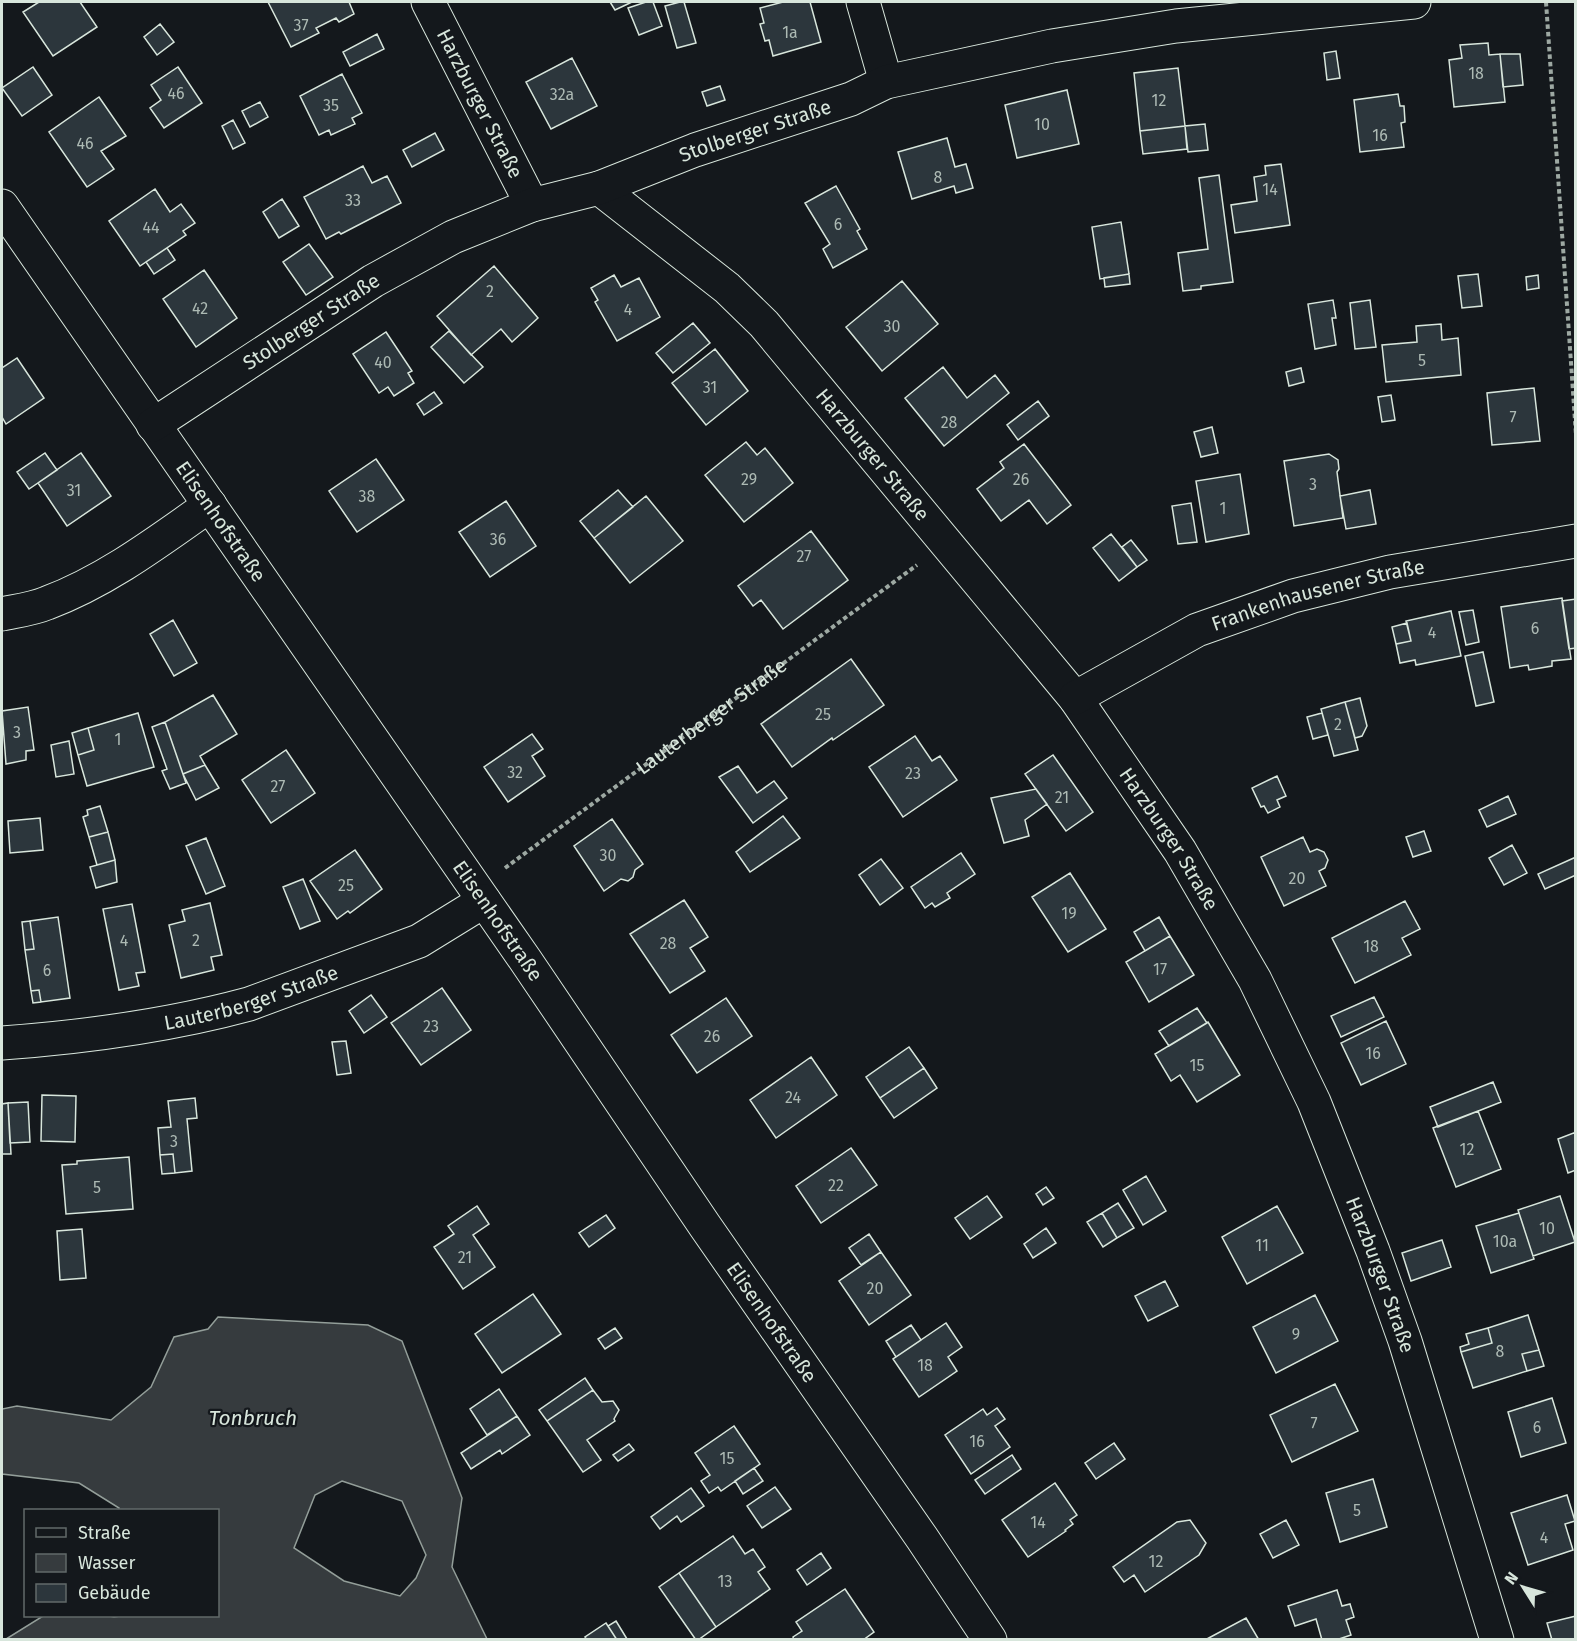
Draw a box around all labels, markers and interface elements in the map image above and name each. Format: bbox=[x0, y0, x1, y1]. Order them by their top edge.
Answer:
house number: 37 bbox=[293, 16, 309, 35]
house number: 1a bbox=[782, 23, 798, 42]
street label: Harzburger Straße bbox=[432, 25, 528, 182]
house number: 18 bbox=[1468, 64, 1484, 83]
house number: 46 bbox=[167, 84, 185, 103]
house number: 32a bbox=[550, 85, 574, 104]
house number: 12 bbox=[1152, 91, 1166, 110]
street label: Stolberger Straße bbox=[676, 94, 834, 167]
house number: 35 bbox=[323, 96, 339, 115]
house number: 10 bbox=[1034, 115, 1050, 134]
house number: 16 bbox=[1372, 126, 1388, 145]
house number: 46 bbox=[76, 134, 94, 153]
house number: 8 bbox=[934, 168, 943, 187]
house number: 14 bbox=[1262, 180, 1278, 199]
house number: 33 bbox=[345, 191, 361, 210]
house number: 6 bbox=[834, 215, 842, 234]
house number: 44 bbox=[142, 218, 160, 237]
street label: Stolberger Straße bbox=[238, 268, 384, 375]
house number: 2 bbox=[486, 282, 494, 301]
house number: 42 bbox=[192, 299, 208, 318]
house number: 4 bbox=[624, 300, 633, 319]
house number: 30 bbox=[884, 317, 901, 336]
house number: 5 bbox=[1418, 351, 1426, 370]
house number: 40 bbox=[374, 353, 392, 372]
house number: 31 bbox=[703, 378, 717, 397]
street label: Harzburger Straße bbox=[811, 384, 935, 526]
house number: 7 bbox=[1509, 408, 1517, 427]
house number: 28 bbox=[941, 413, 958, 432]
street label: Elisenhofstraße bbox=[171, 457, 271, 586]
house number: 29 bbox=[741, 470, 757, 489]
house number: 26 bbox=[1013, 470, 1029, 489]
house number: 3 bbox=[1309, 475, 1317, 494]
house number: 31 bbox=[67, 481, 81, 500]
house number: 38 bbox=[359, 487, 376, 506]
house number: 1 bbox=[1220, 499, 1226, 518]
house number: 36 bbox=[490, 530, 506, 549]
house number: 27 bbox=[797, 547, 811, 566]
street label: Frankenhausener Straße bbox=[1208, 554, 1426, 636]
house number: 6 bbox=[1531, 619, 1539, 638]
house number: 4 bbox=[1428, 623, 1437, 642]
street label: Lauterberger Straße bbox=[631, 653, 791, 780]
house number: 25 bbox=[815, 705, 831, 724]
house number: 2 bbox=[1334, 715, 1342, 734]
house number: 3 bbox=[13, 723, 21, 742]
house number: 1 bbox=[115, 730, 121, 749]
house number: 32 bbox=[507, 763, 523, 782]
street label: Harzburger Straße bbox=[1114, 763, 1224, 914]
house number: 23 bbox=[905, 764, 921, 783]
house number: 27 bbox=[271, 777, 285, 796]
house number: 21 bbox=[1055, 788, 1069, 807]
house number: 30 bbox=[600, 846, 617, 865]
street label: Elisenhofstraße bbox=[448, 856, 548, 986]
house number: 20 bbox=[1289, 869, 1305, 888]
house number: 25 bbox=[338, 876, 354, 895]
house number: 19 bbox=[1061, 904, 1077, 923]
house number: 4 bbox=[120, 931, 129, 950]
house number: 2 bbox=[192, 931, 200, 950]
house number: 28 bbox=[660, 934, 677, 953]
house number: 18 bbox=[1363, 937, 1379, 956]
street label: Lauterberger Straße bbox=[162, 960, 341, 1035]
house number: 17 bbox=[1153, 960, 1167, 979]
house number: 6 bbox=[43, 961, 51, 980]
house number: 23 bbox=[423, 1017, 439, 1036]
house number: 26 bbox=[704, 1027, 720, 1046]
house number: 16 bbox=[1365, 1044, 1381, 1063]
house number: 15 bbox=[1190, 1056, 1204, 1075]
house number: 24 bbox=[785, 1088, 801, 1107]
house number: 3 bbox=[170, 1132, 178, 1151]
house number: 12 bbox=[1460, 1140, 1474, 1159]
house number: 22 bbox=[828, 1176, 844, 1195]
house number: 5 bbox=[93, 1178, 101, 1197]
street label: Harzburger Straße bbox=[1341, 1193, 1420, 1356]
house number: 10 bbox=[1539, 1219, 1555, 1238]
house number: 10a bbox=[1493, 1232, 1517, 1251]
house number: 11 bbox=[1255, 1236, 1269, 1255]
house number: 21 bbox=[458, 1248, 472, 1267]
street label: Elisenhofstraße bbox=[722, 1257, 822, 1387]
house number: 20 bbox=[867, 1279, 883, 1298]
house number: 9 bbox=[1292, 1325, 1300, 1344]
house number: 8 bbox=[1496, 1342, 1505, 1361]
house number: 18 bbox=[917, 1356, 933, 1375]
water label: Tonbruch bbox=[209, 1405, 297, 1431]
house number: 7 bbox=[1310, 1414, 1318, 1433]
house number: 6 bbox=[1533, 1418, 1541, 1437]
house number: 16 bbox=[969, 1432, 985, 1451]
house number: 15 bbox=[720, 1449, 734, 1468]
house number: 5 bbox=[1353, 1501, 1361, 1520]
legend bbox=[24, 1509, 219, 1617]
house number: 14 bbox=[1030, 1513, 1046, 1532]
text: Straße bbox=[78, 1522, 131, 1544]
house number: 4 bbox=[1540, 1528, 1549, 1547]
text: Wasser bbox=[78, 1552, 135, 1574]
house number: 12 bbox=[1149, 1552, 1163, 1571]
north arrow bbox=[1493, 1557, 1553, 1617]
text: N bbox=[1501, 1568, 1522, 1588]
house number: 13 bbox=[718, 1572, 732, 1591]
text: Gebäude bbox=[78, 1582, 151, 1604]

